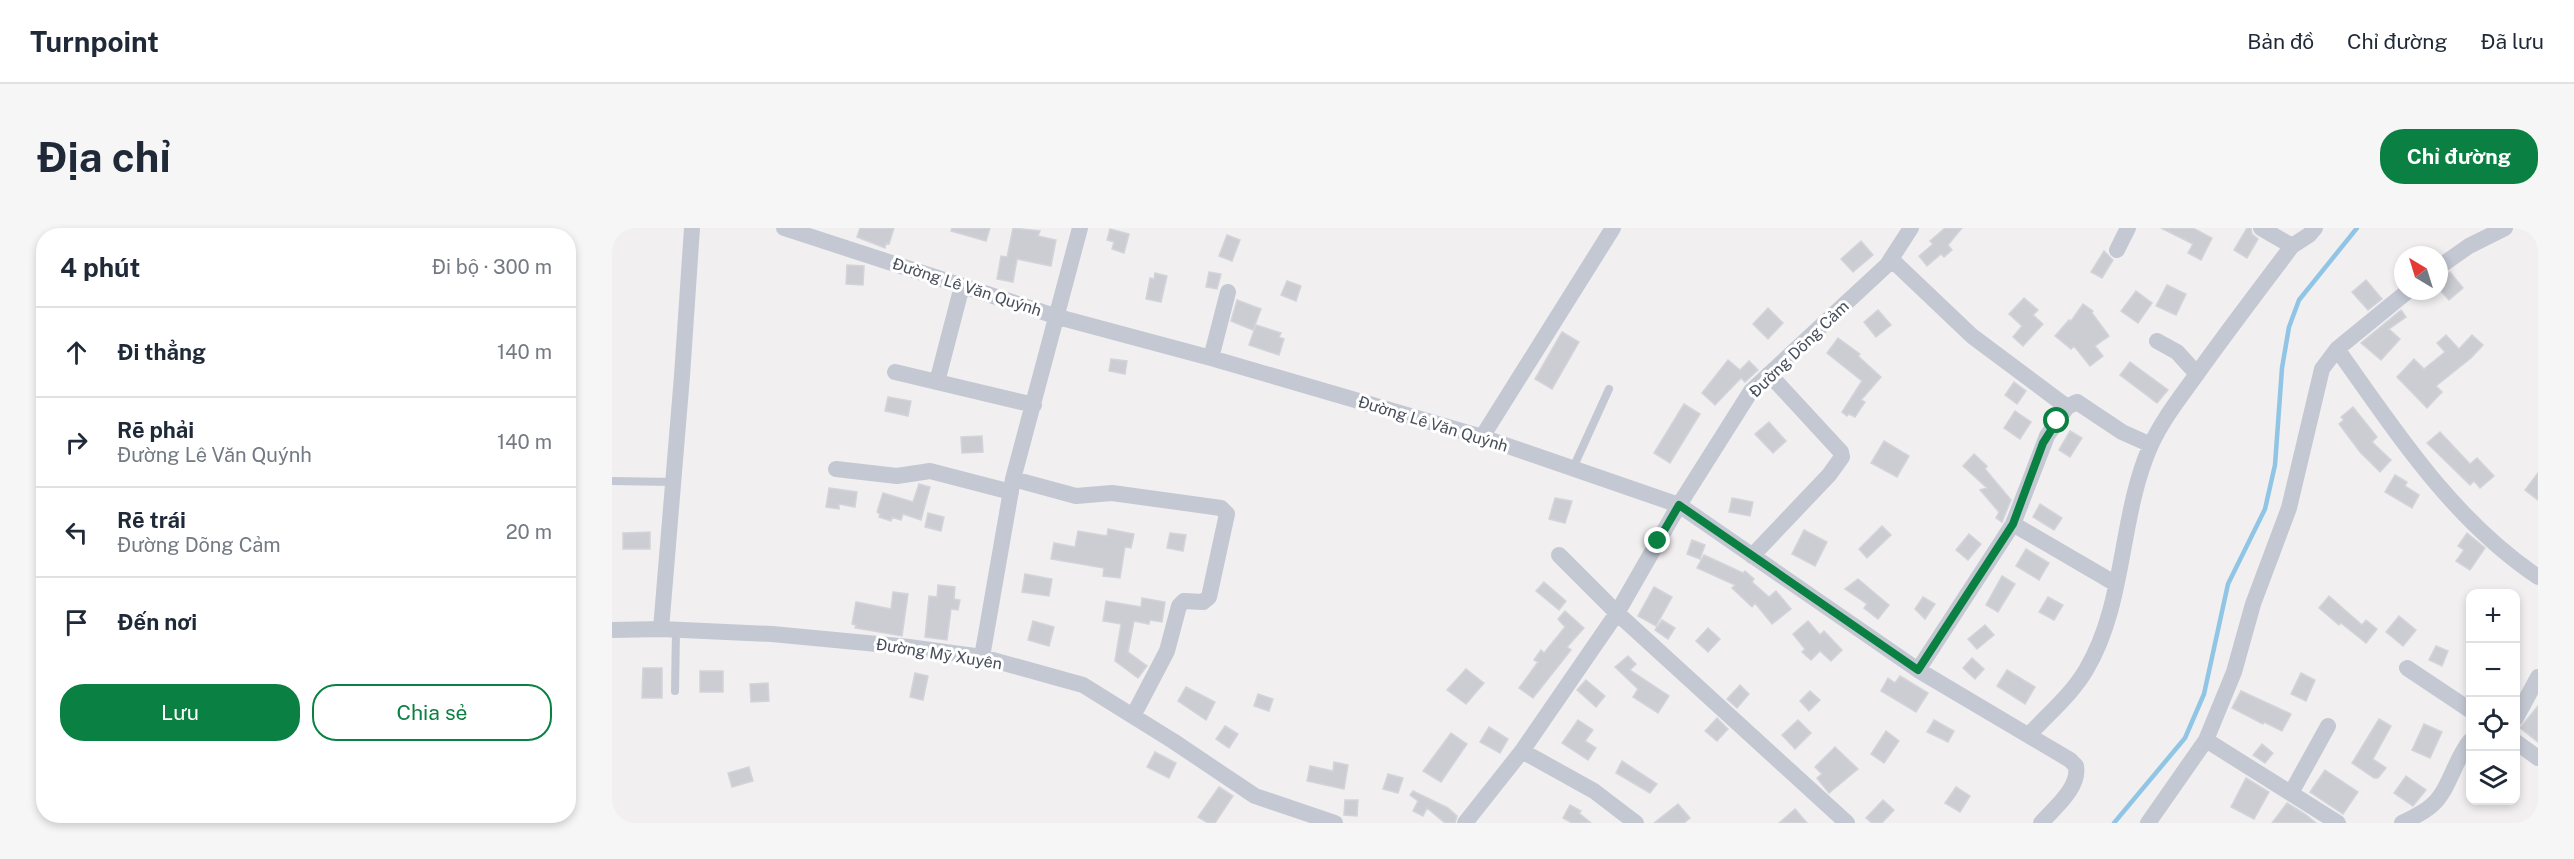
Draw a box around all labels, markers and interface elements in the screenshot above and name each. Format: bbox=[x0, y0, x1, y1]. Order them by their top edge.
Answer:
text: Turnpoint bbox=[30, 25, 159, 58]
text: Bản đồ bbox=[2247, 29, 2314, 54]
text: Chỉ đường bbox=[2347, 29, 2448, 54]
text: Đã lưu bbox=[2481, 29, 2544, 54]
button: Chỉ đường bbox=[2380, 129, 2538, 184]
text: Địa chỉ bbox=[36, 132, 171, 181]
north arrow bbox=[2394, 246, 2448, 300]
text: 4 phút bbox=[60, 252, 140, 283]
street label: Đường Lê Văn Quýnh bbox=[890, 254, 1044, 320]
text: Đi bộ · 300 m bbox=[432, 255, 552, 279]
street label: Đường Dõng Cảm bbox=[1745, 297, 1853, 401]
icon: ahead bbox=[60, 336, 93, 369]
text: Đi thẳng bbox=[117, 339, 206, 365]
text: 140 m bbox=[497, 340, 552, 364]
street label: Đường Lê Văn Quýnh bbox=[1356, 392, 1510, 456]
route start bbox=[2043, 407, 2069, 433]
text: Rẽ phải bbox=[117, 417, 194, 443]
icon: right bbox=[60, 426, 93, 459]
text: 140 m bbox=[497, 430, 552, 454]
text: Đường Lê Văn Quýnh bbox=[117, 443, 312, 467]
text: Rẽ trái bbox=[117, 507, 186, 533]
icon: left bbox=[60, 516, 93, 549]
text: 20 m bbox=[506, 520, 552, 544]
route end bbox=[1644, 527, 1670, 553]
text: Đường Dõng Cảm bbox=[117, 533, 281, 557]
map controls bbox=[2466, 589, 2520, 805]
button: + bbox=[2466, 589, 2520, 643]
icon: arrive bbox=[60, 606, 93, 639]
text: Đến nơi bbox=[117, 609, 197, 635]
street label: Đường Mỹ Xuyên bbox=[875, 635, 1003, 673]
button: − bbox=[2466, 643, 2520, 697]
button: Lưu bbox=[60, 684, 300, 741]
button: Chia sẻ bbox=[312, 684, 552, 741]
button: locate bbox=[2466, 697, 2520, 751]
button: layers bbox=[2466, 751, 2520, 805]

